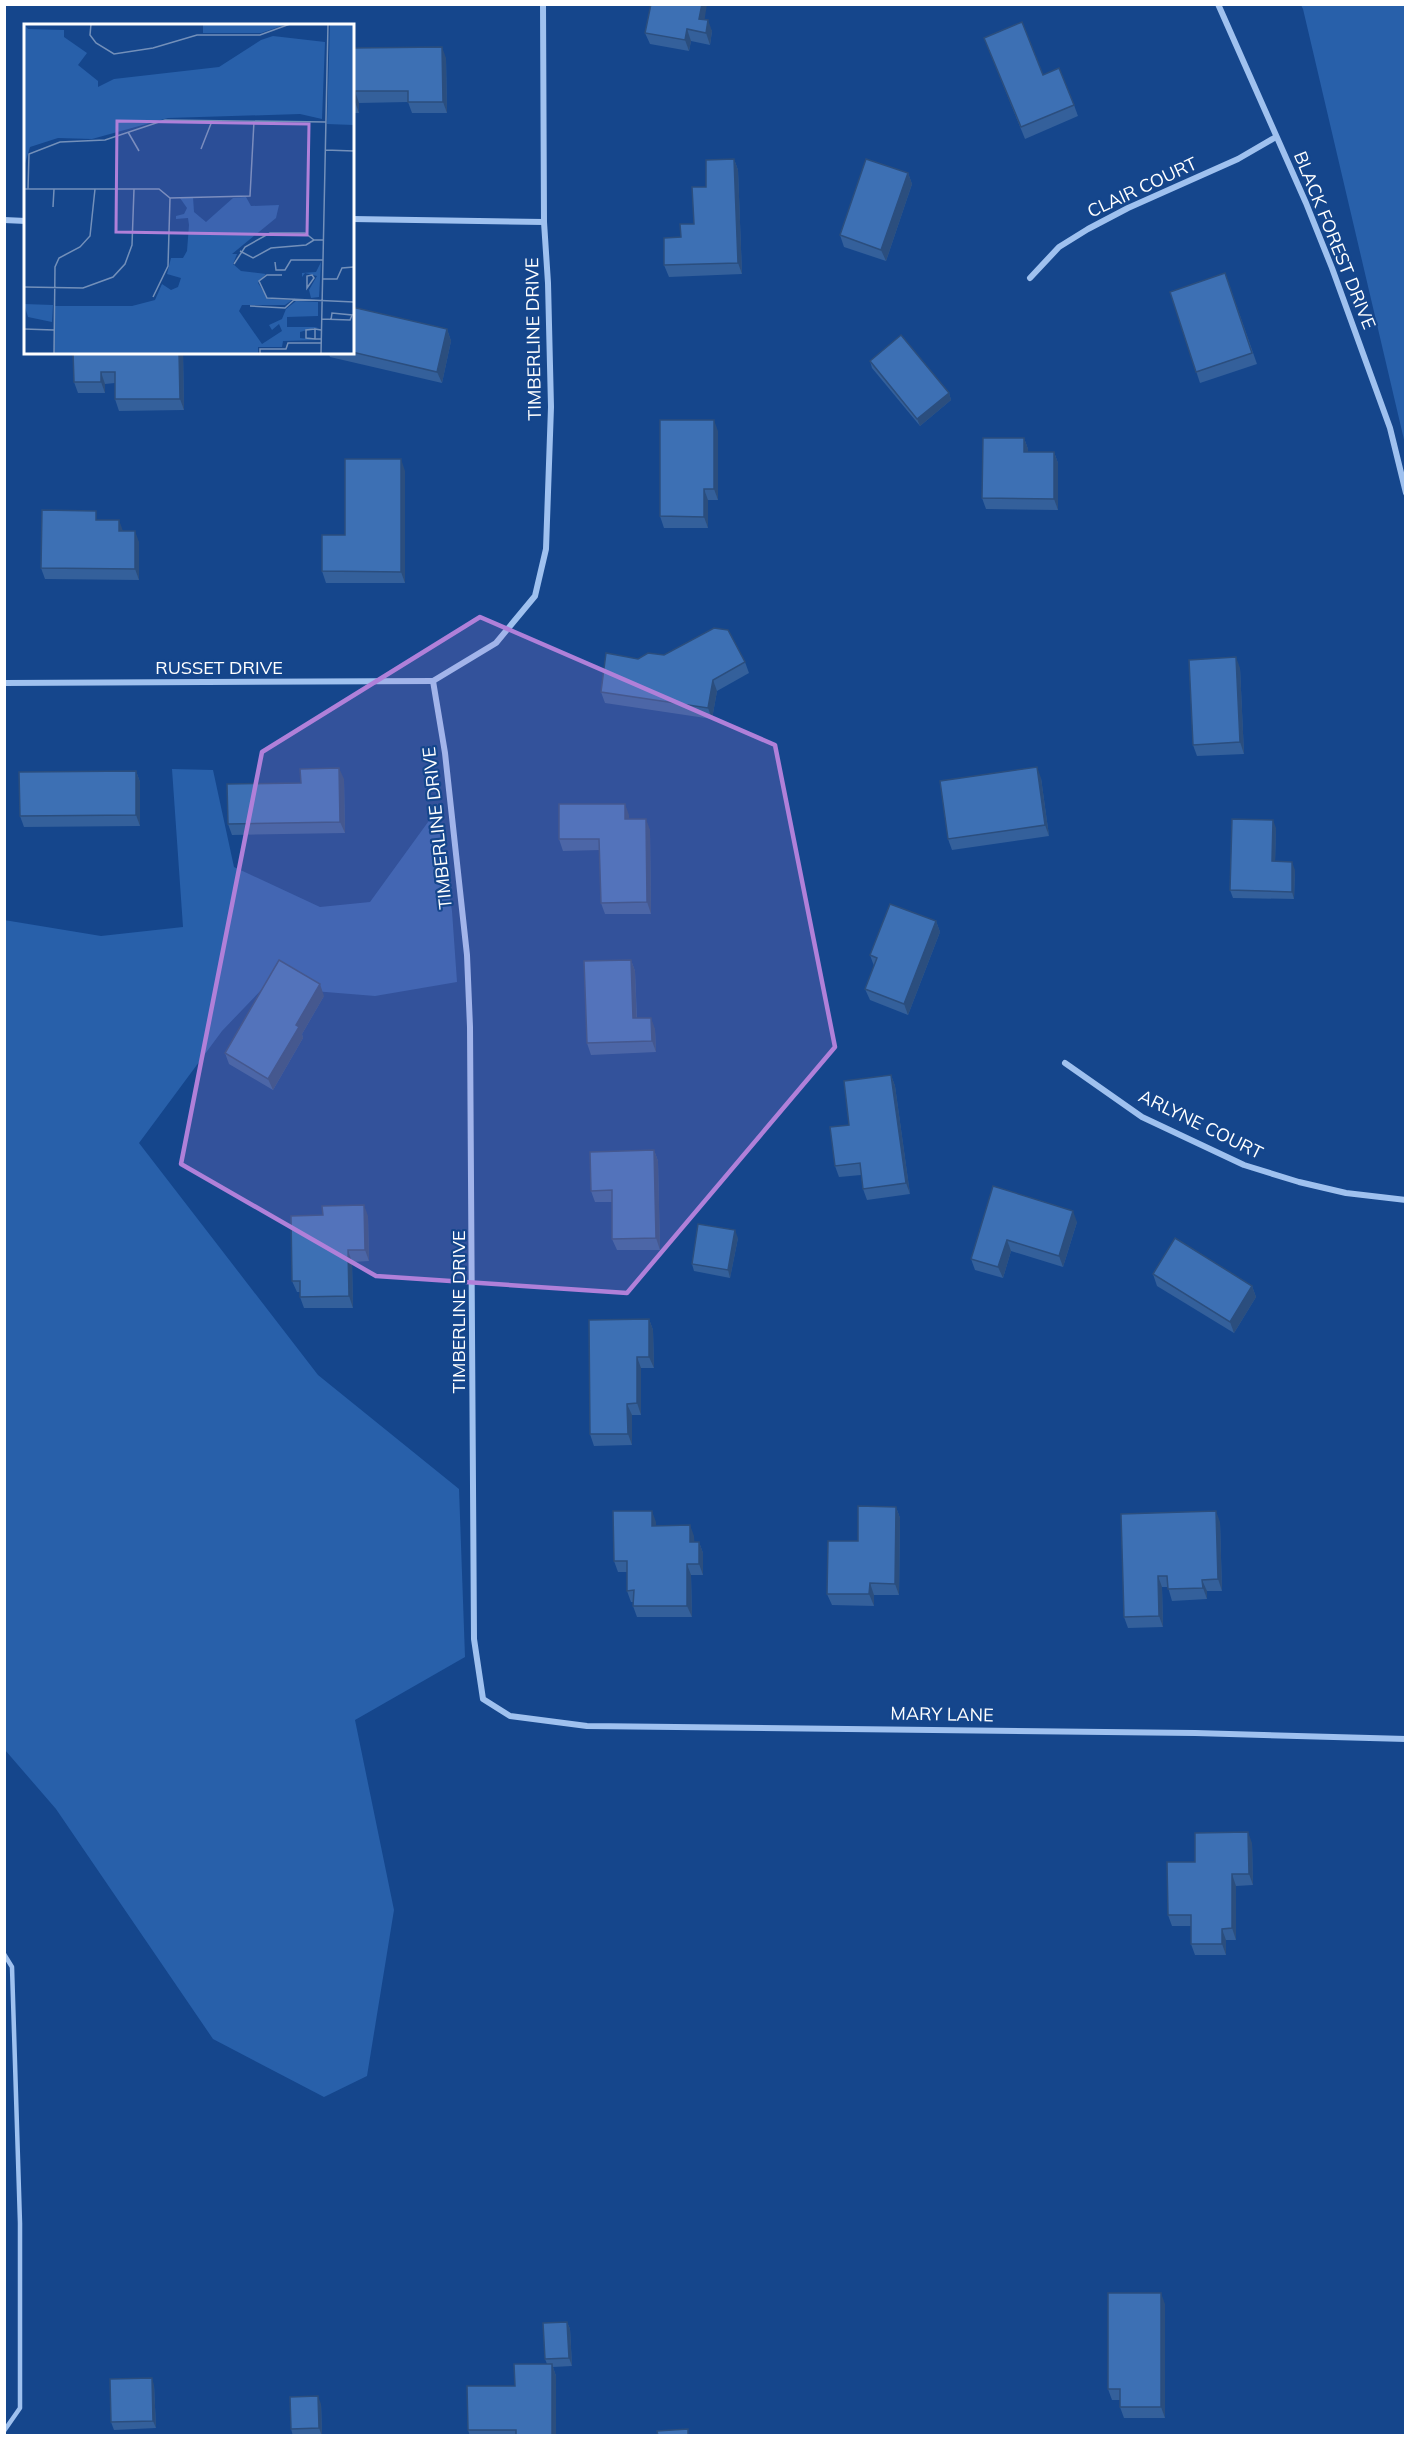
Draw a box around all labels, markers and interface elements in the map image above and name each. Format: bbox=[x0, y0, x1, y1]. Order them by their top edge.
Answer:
inset map bbox=[24, 24, 354, 354]
street label: BLACK FOREST DRIVE bbox=[1289, 148, 1381, 332]
street label: CLAIR COURT bbox=[1083, 151, 1201, 223]
street label: TIMBERLINE DRIVE bbox=[520, 257, 546, 421]
street label: RUSSET DRIVE bbox=[155, 656, 283, 679]
street label: TIMBERLINE DRIVE bbox=[417, 746, 457, 910]
street label: ARLYNE COURT bbox=[1135, 1084, 1267, 1164]
street label: TIMBERLINE DRIVE bbox=[447, 1230, 470, 1394]
street label: MARY LANE bbox=[890, 1702, 994, 1726]

